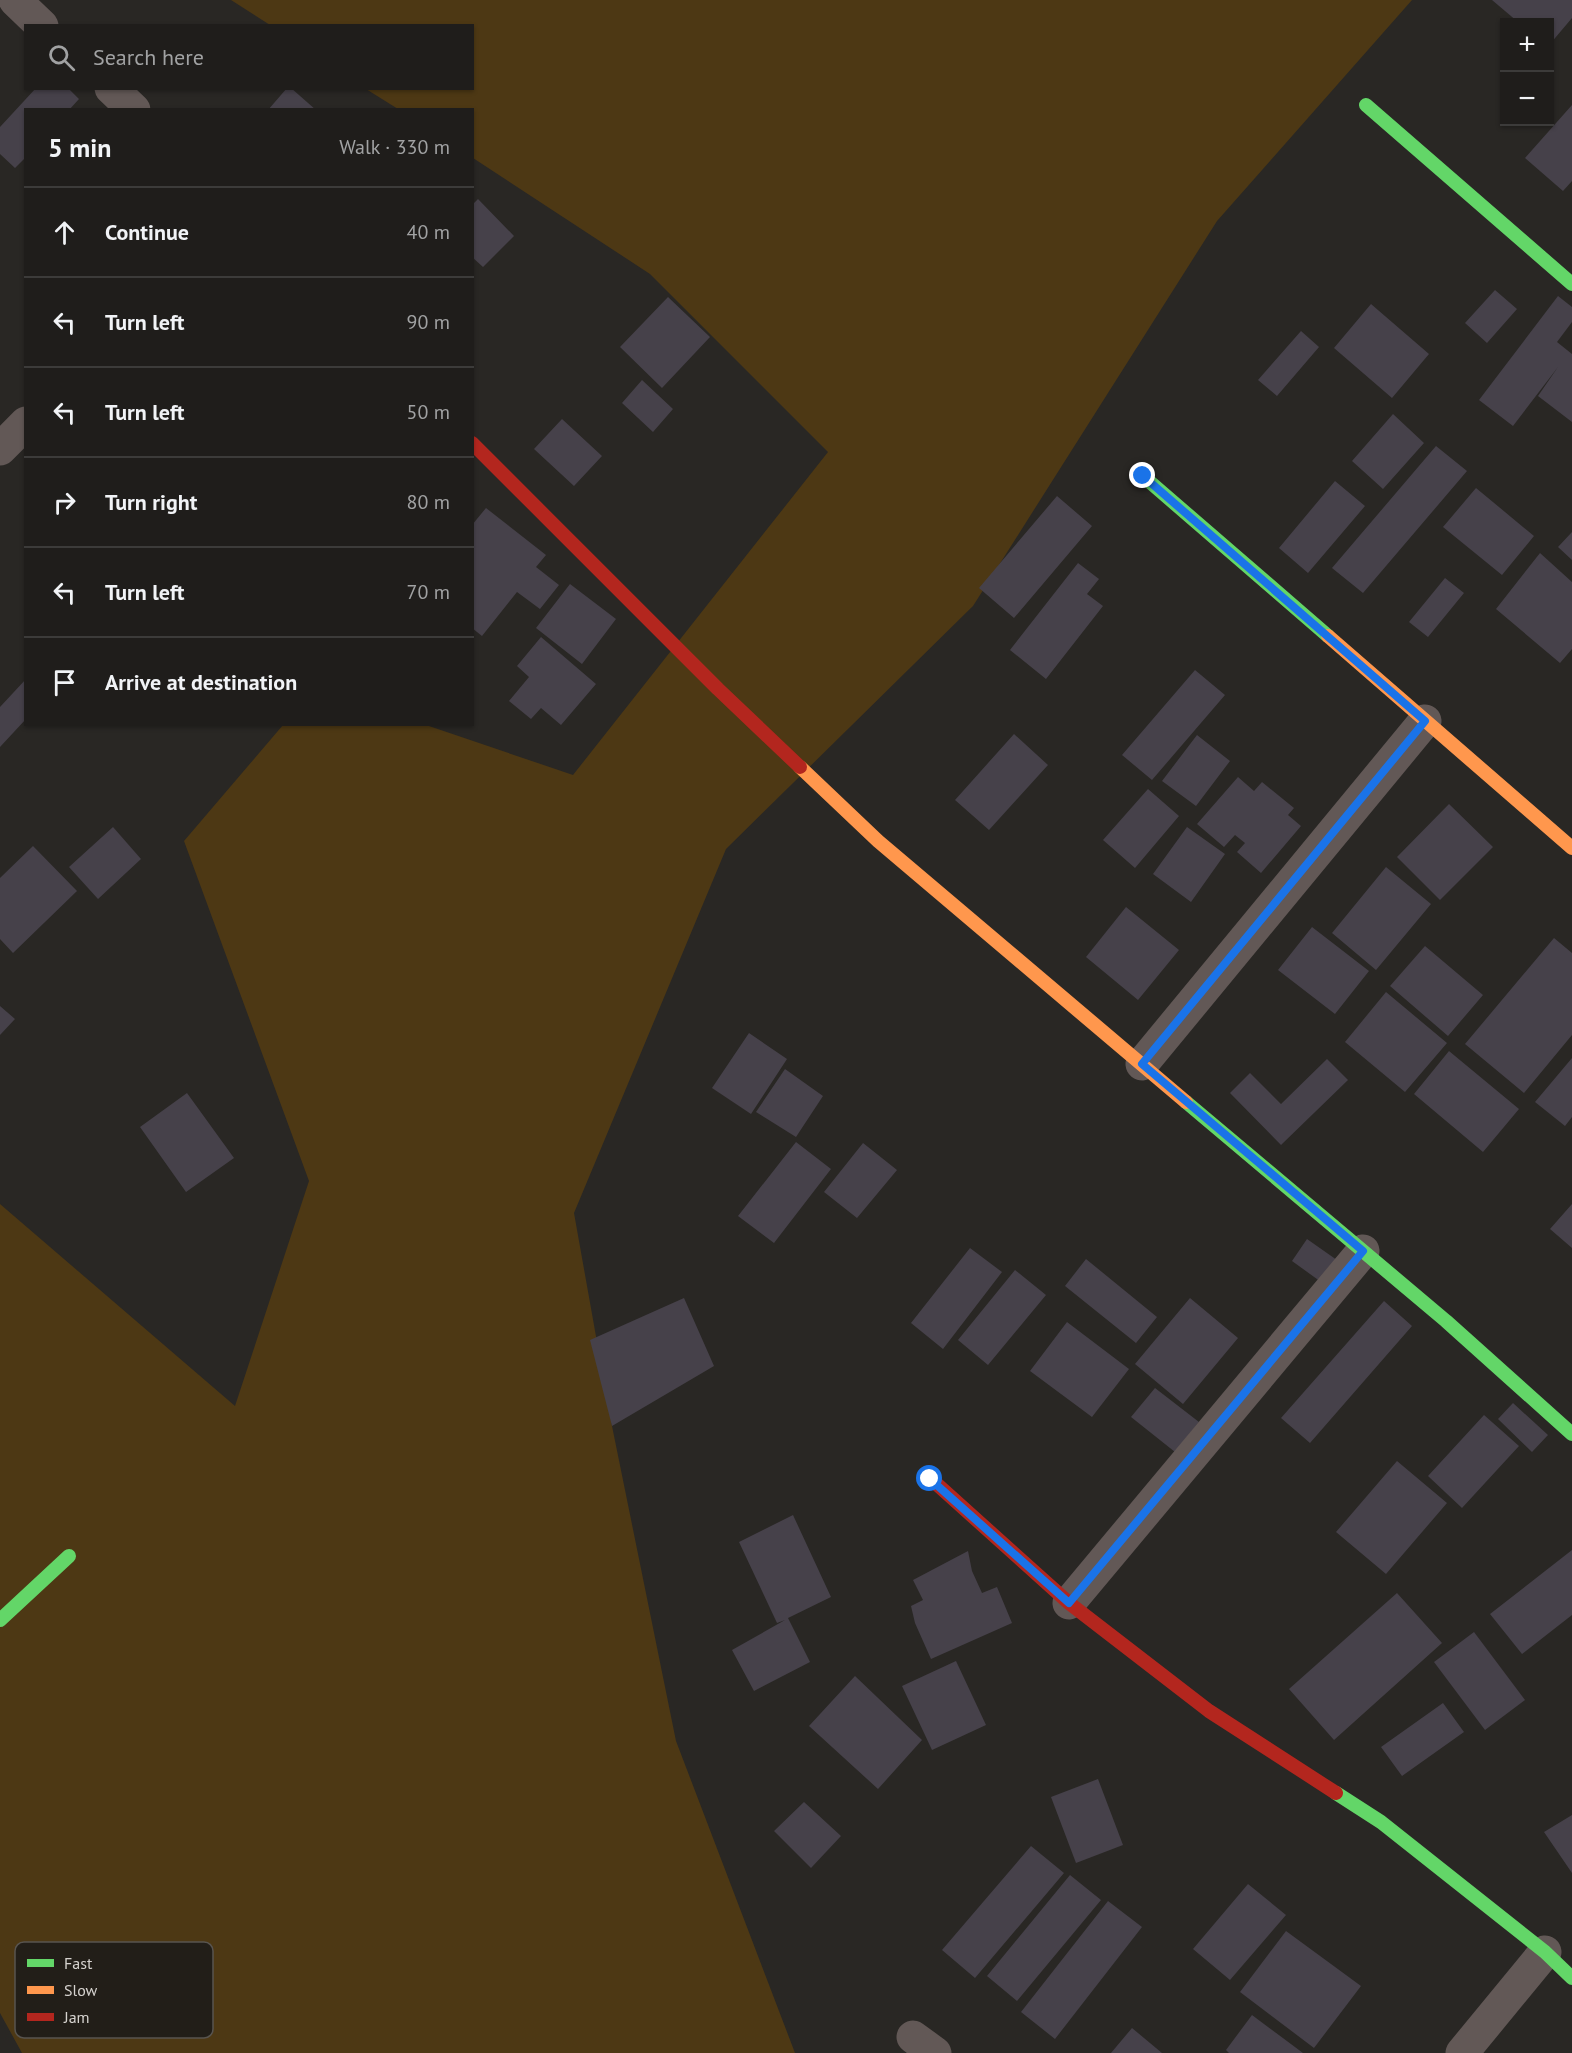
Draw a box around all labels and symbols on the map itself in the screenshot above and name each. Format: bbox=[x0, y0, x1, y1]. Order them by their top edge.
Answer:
route end bbox=[1129, 462, 1155, 488]
route start bbox=[916, 1465, 942, 1491]
legend bbox=[15, 1942, 213, 2038]
text: Fast bbox=[64, 1953, 93, 1973]
text: Slow bbox=[64, 1980, 98, 2000]
text: Jam bbox=[63, 2007, 90, 2027]

